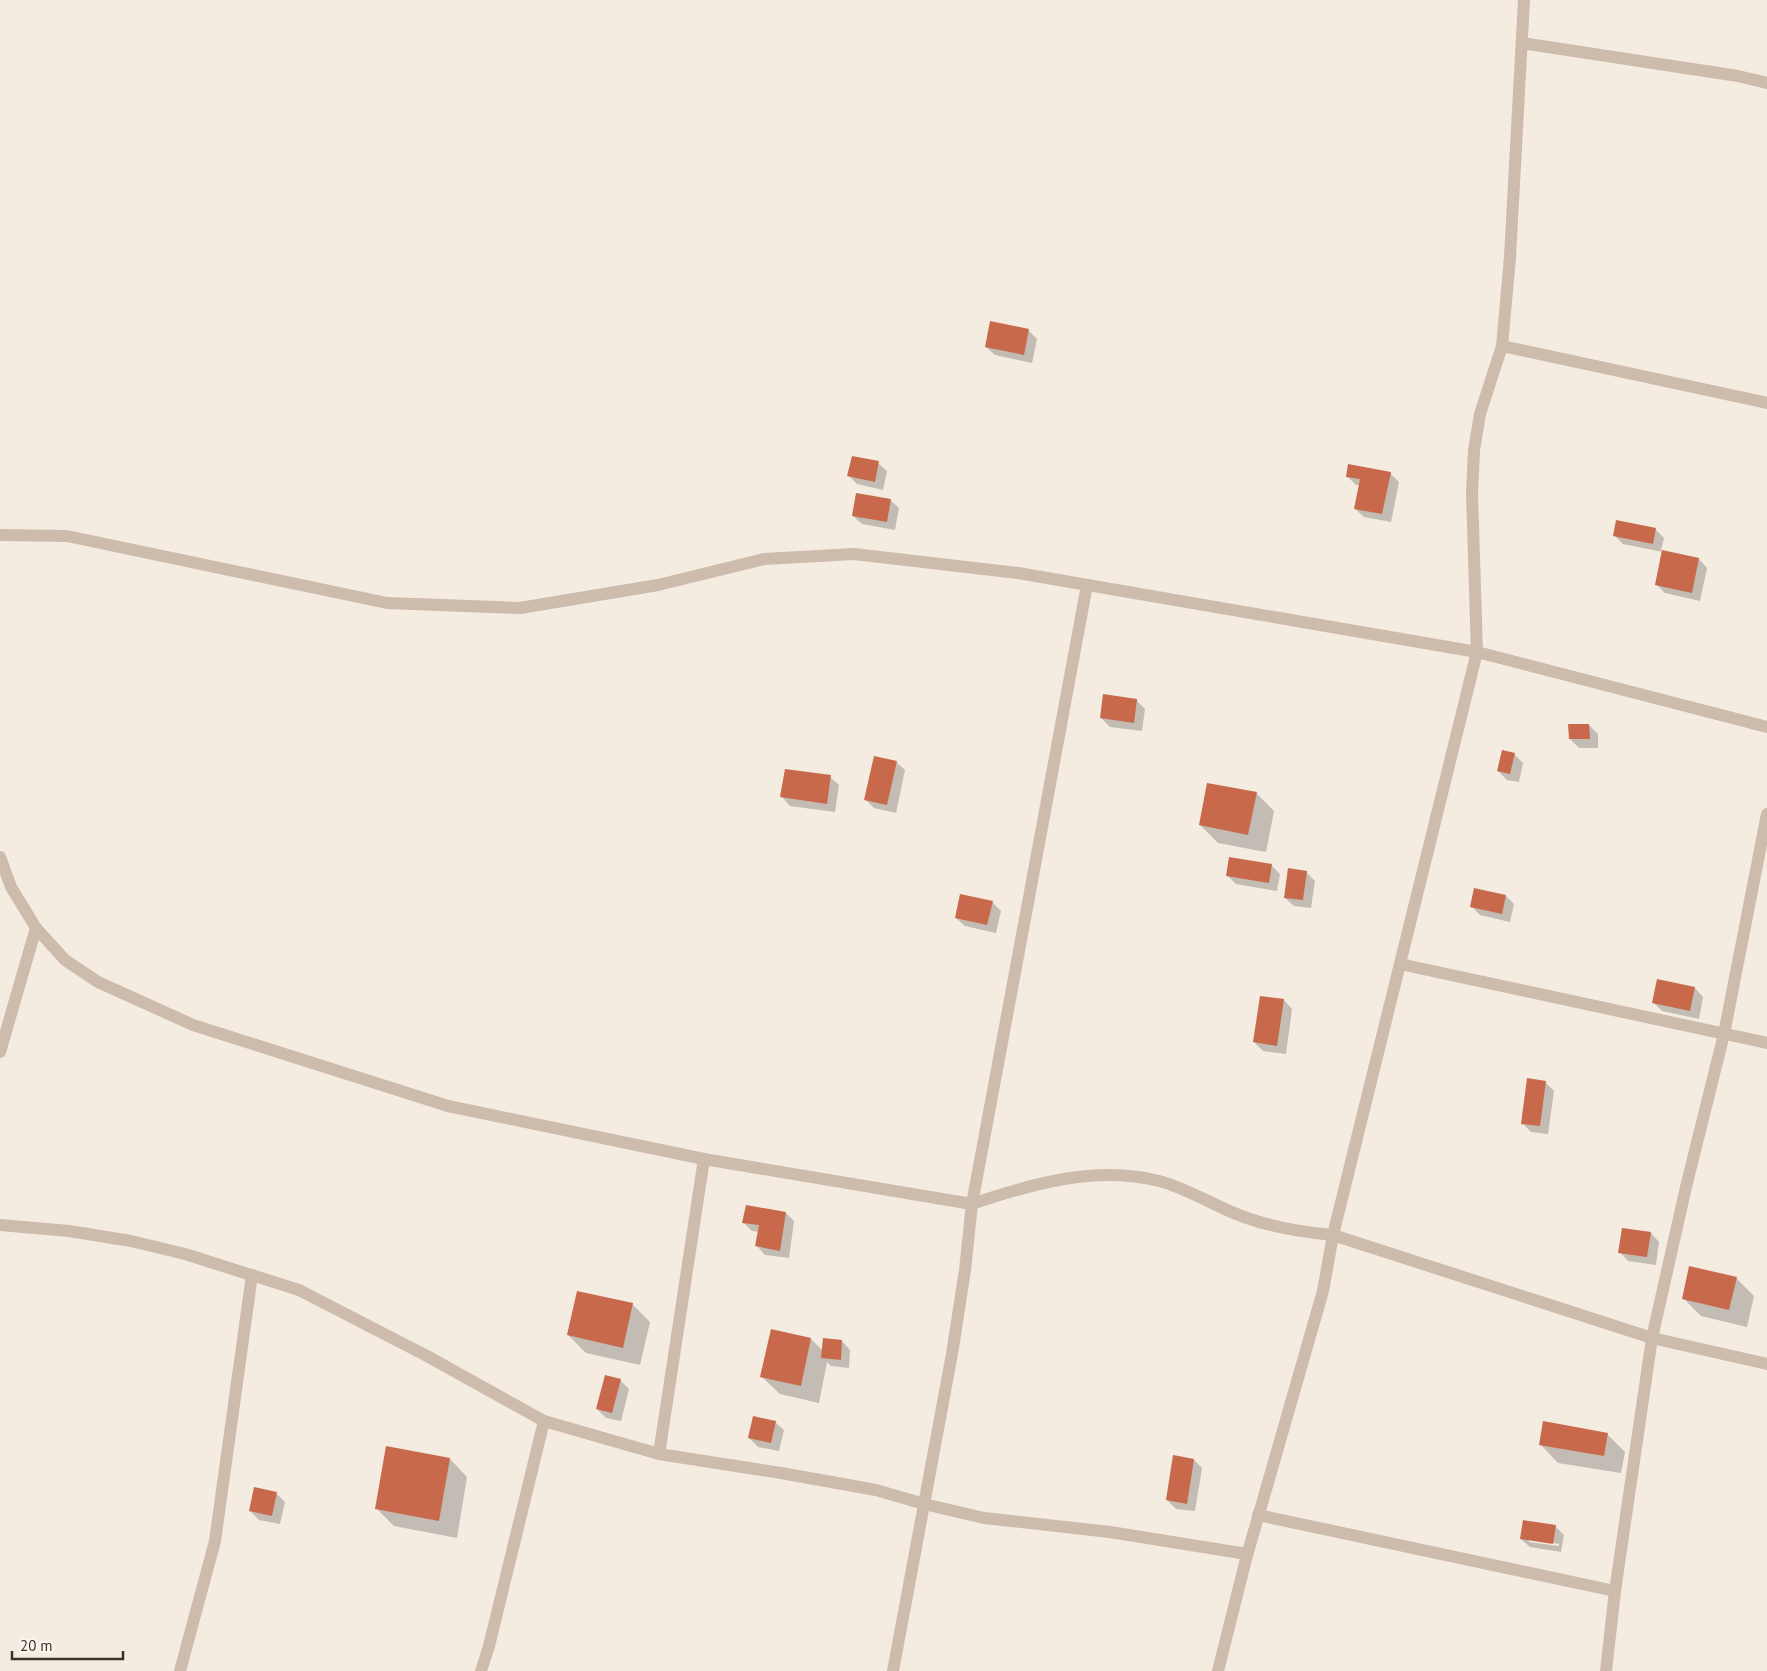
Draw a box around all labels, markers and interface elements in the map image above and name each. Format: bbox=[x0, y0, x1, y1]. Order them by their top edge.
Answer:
scale bar bbox=[12, 1628, 124, 1660]
text: 20 m bbox=[20, 1636, 53, 1655]

